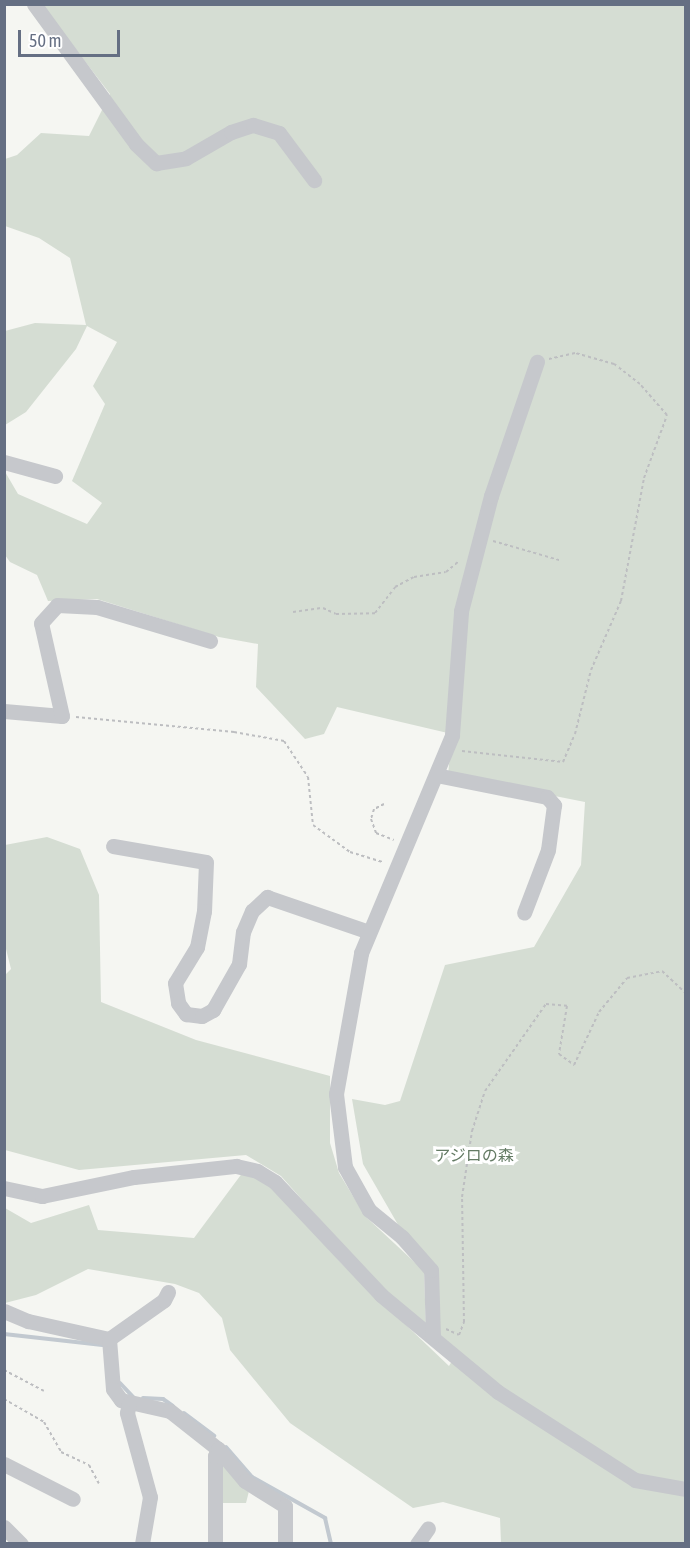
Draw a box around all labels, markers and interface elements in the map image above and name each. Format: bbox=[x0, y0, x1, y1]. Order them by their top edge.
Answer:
scale bar bbox=[21, 18, 123, 56]
text: 50 m bbox=[29, 30, 61, 51]
park label: アジロの森 bbox=[434, 1145, 514, 1165]

